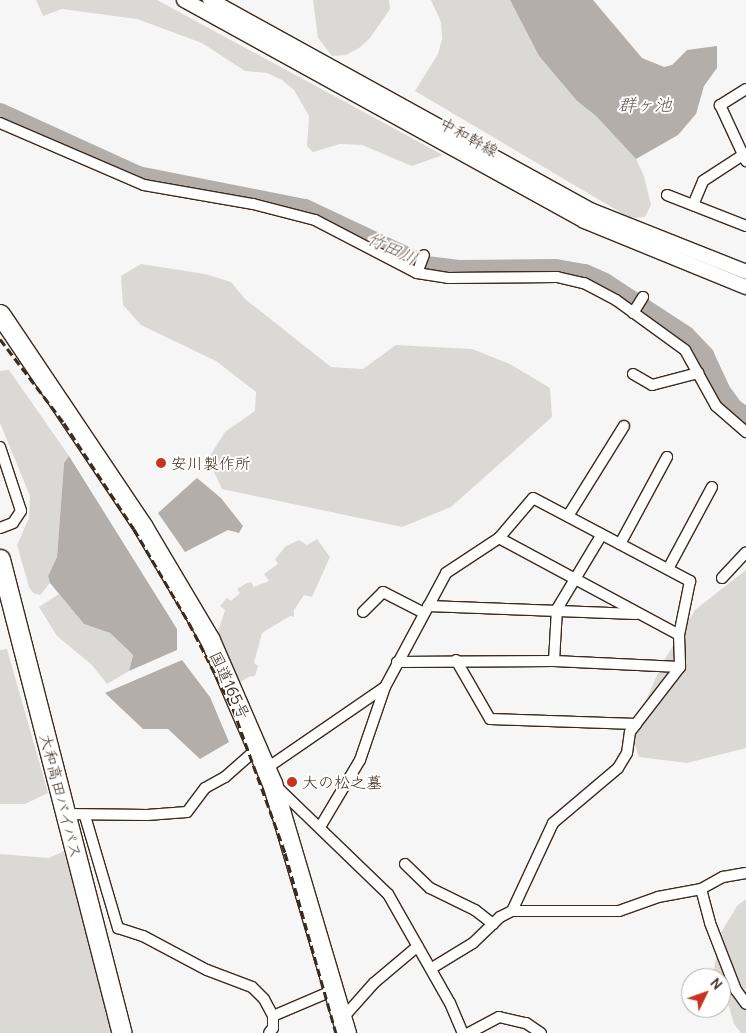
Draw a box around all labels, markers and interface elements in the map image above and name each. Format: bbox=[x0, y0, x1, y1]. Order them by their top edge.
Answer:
water label: 群ヶ池 bbox=[618, 94, 672, 116]
street label: 中和幹線 bbox=[436, 113, 502, 161]
water label: 竹田川 bbox=[363, 228, 421, 270]
place label: 安川製作所 bbox=[171, 453, 251, 473]
marker: 安川製作所 bbox=[155, 457, 167, 469]
street label: 国道165号 bbox=[206, 648, 254, 722]
street label: 大和高田バイパス bbox=[36, 732, 86, 860]
place label: 大の松之墓 bbox=[302, 772, 382, 792]
marker: 大の松之墓 bbox=[286, 776, 298, 788]
north arrow bbox=[681, 968, 731, 1018]
text: N bbox=[706, 974, 726, 993]

